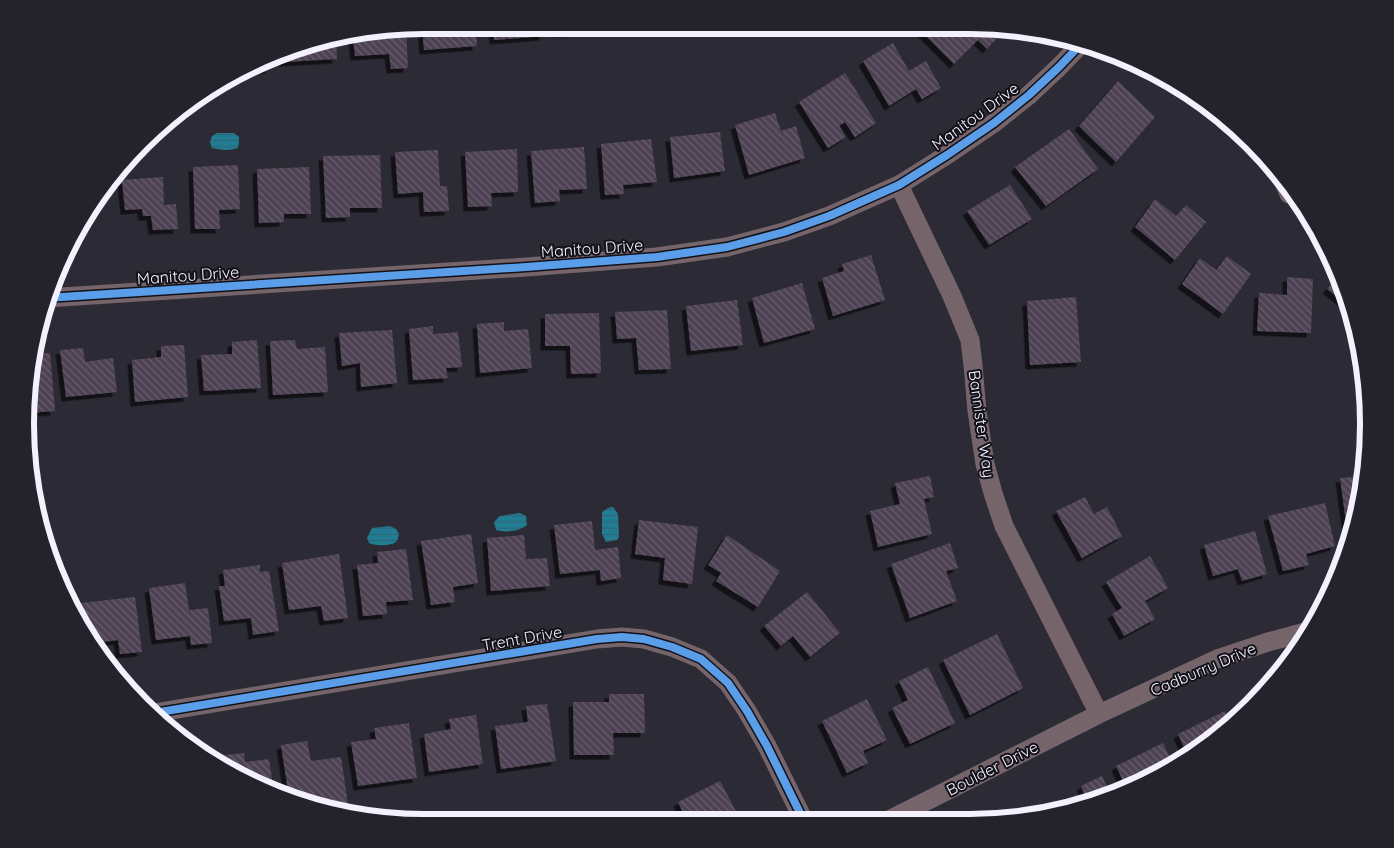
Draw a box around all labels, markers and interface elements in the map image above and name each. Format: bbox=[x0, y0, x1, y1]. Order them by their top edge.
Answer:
street label: Manitou Drive bbox=[928, 78, 1022, 154]
street label: Manitou Drive bbox=[540, 234, 644, 262]
street label: Manitou Drive bbox=[136, 261, 240, 289]
street label: Bannister Way bbox=[965, 369, 999, 479]
street label: Trent Drive bbox=[480, 621, 564, 655]
street label: Cadburry Drive bbox=[1147, 638, 1259, 700]
street label: Boulder Drive bbox=[943, 736, 1041, 800]

